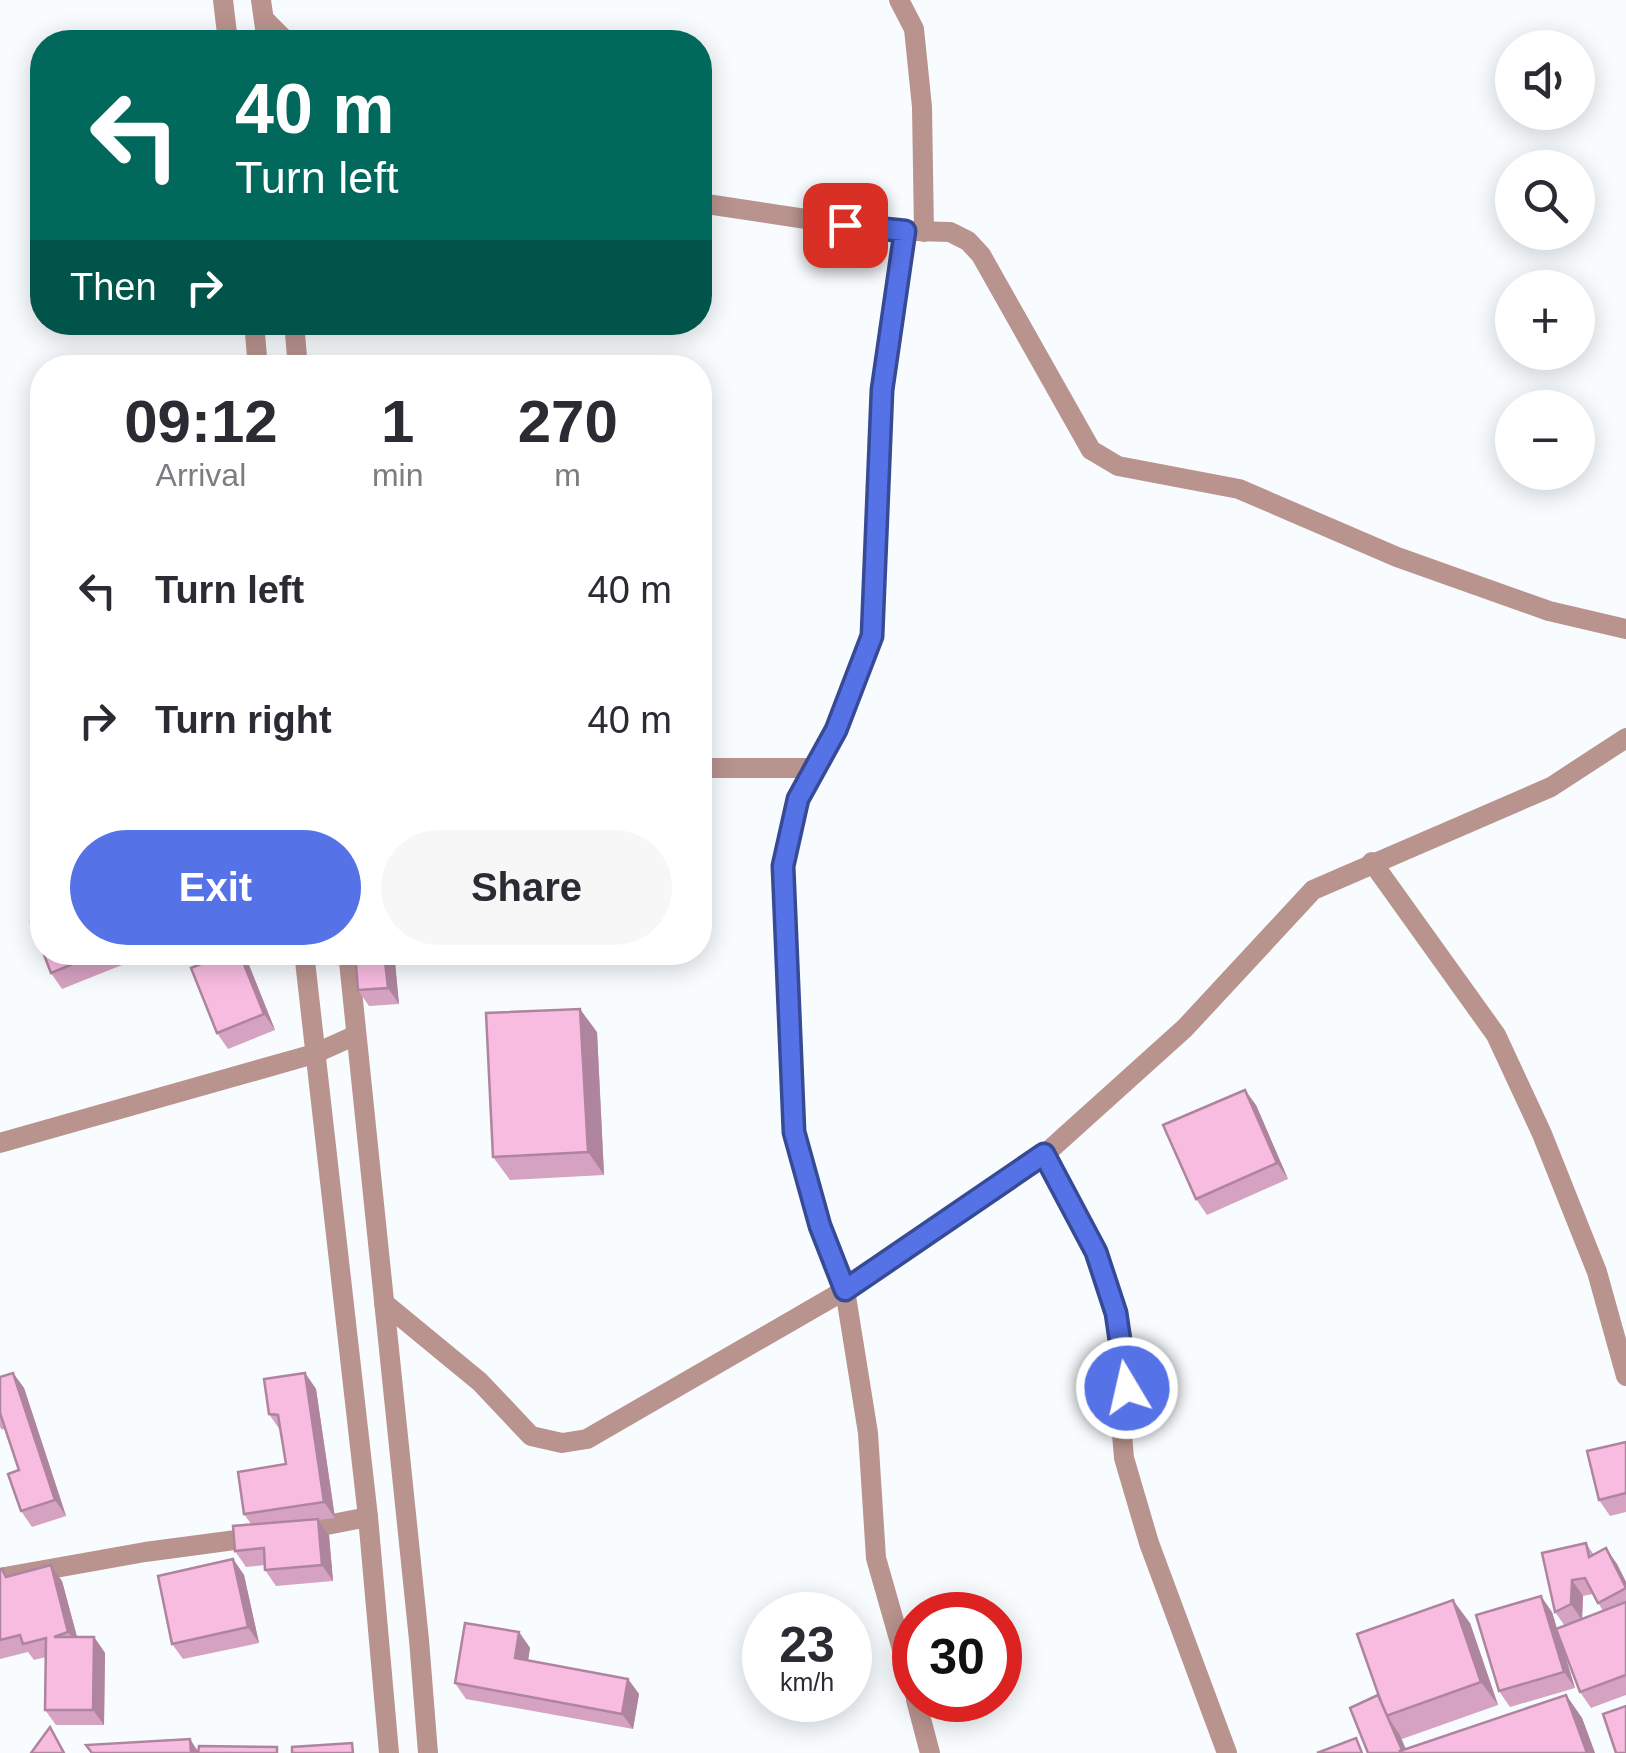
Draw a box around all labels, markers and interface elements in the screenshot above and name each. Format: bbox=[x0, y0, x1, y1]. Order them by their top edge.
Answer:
map controls bbox=[1495, 30, 1595, 490]
button: sound bbox=[1495, 30, 1595, 130]
icon: left bbox=[70, 70, 200, 200]
text: 40 m bbox=[235, 70, 395, 148]
button: search bbox=[1495, 150, 1595, 250]
text: Turn left bbox=[235, 152, 398, 203]
pin bbox=[803, 183, 888, 268]
icon: arrive bbox=[818, 198, 873, 253]
icon: right bbox=[177, 260, 232, 315]
text: Then bbox=[70, 266, 157, 308]
button: + bbox=[1495, 270, 1595, 370]
text: 09:12 bbox=[124, 388, 278, 455]
text: 1 bbox=[381, 388, 414, 455]
text: 270 bbox=[518, 388, 618, 455]
button: − bbox=[1495, 390, 1595, 490]
text: Arrival bbox=[156, 457, 246, 493]
text: min bbox=[372, 457, 423, 493]
text: m bbox=[554, 457, 581, 493]
icon: left bbox=[70, 563, 125, 618]
text: Turn left bbox=[155, 569, 304, 611]
text: 40 m bbox=[588, 569, 672, 611]
icon: right bbox=[70, 693, 125, 748]
text: Turn right bbox=[155, 699, 332, 741]
text: 40 m bbox=[588, 699, 672, 741]
button: Exit bbox=[70, 830, 361, 945]
button: Share bbox=[381, 830, 672, 945]
position arrow bbox=[1075, 1336, 1179, 1440]
speed limit sign: 30 bbox=[892, 1592, 1022, 1722]
text: 23 bbox=[779, 1617, 835, 1673]
text: km/h bbox=[780, 1668, 834, 1696]

